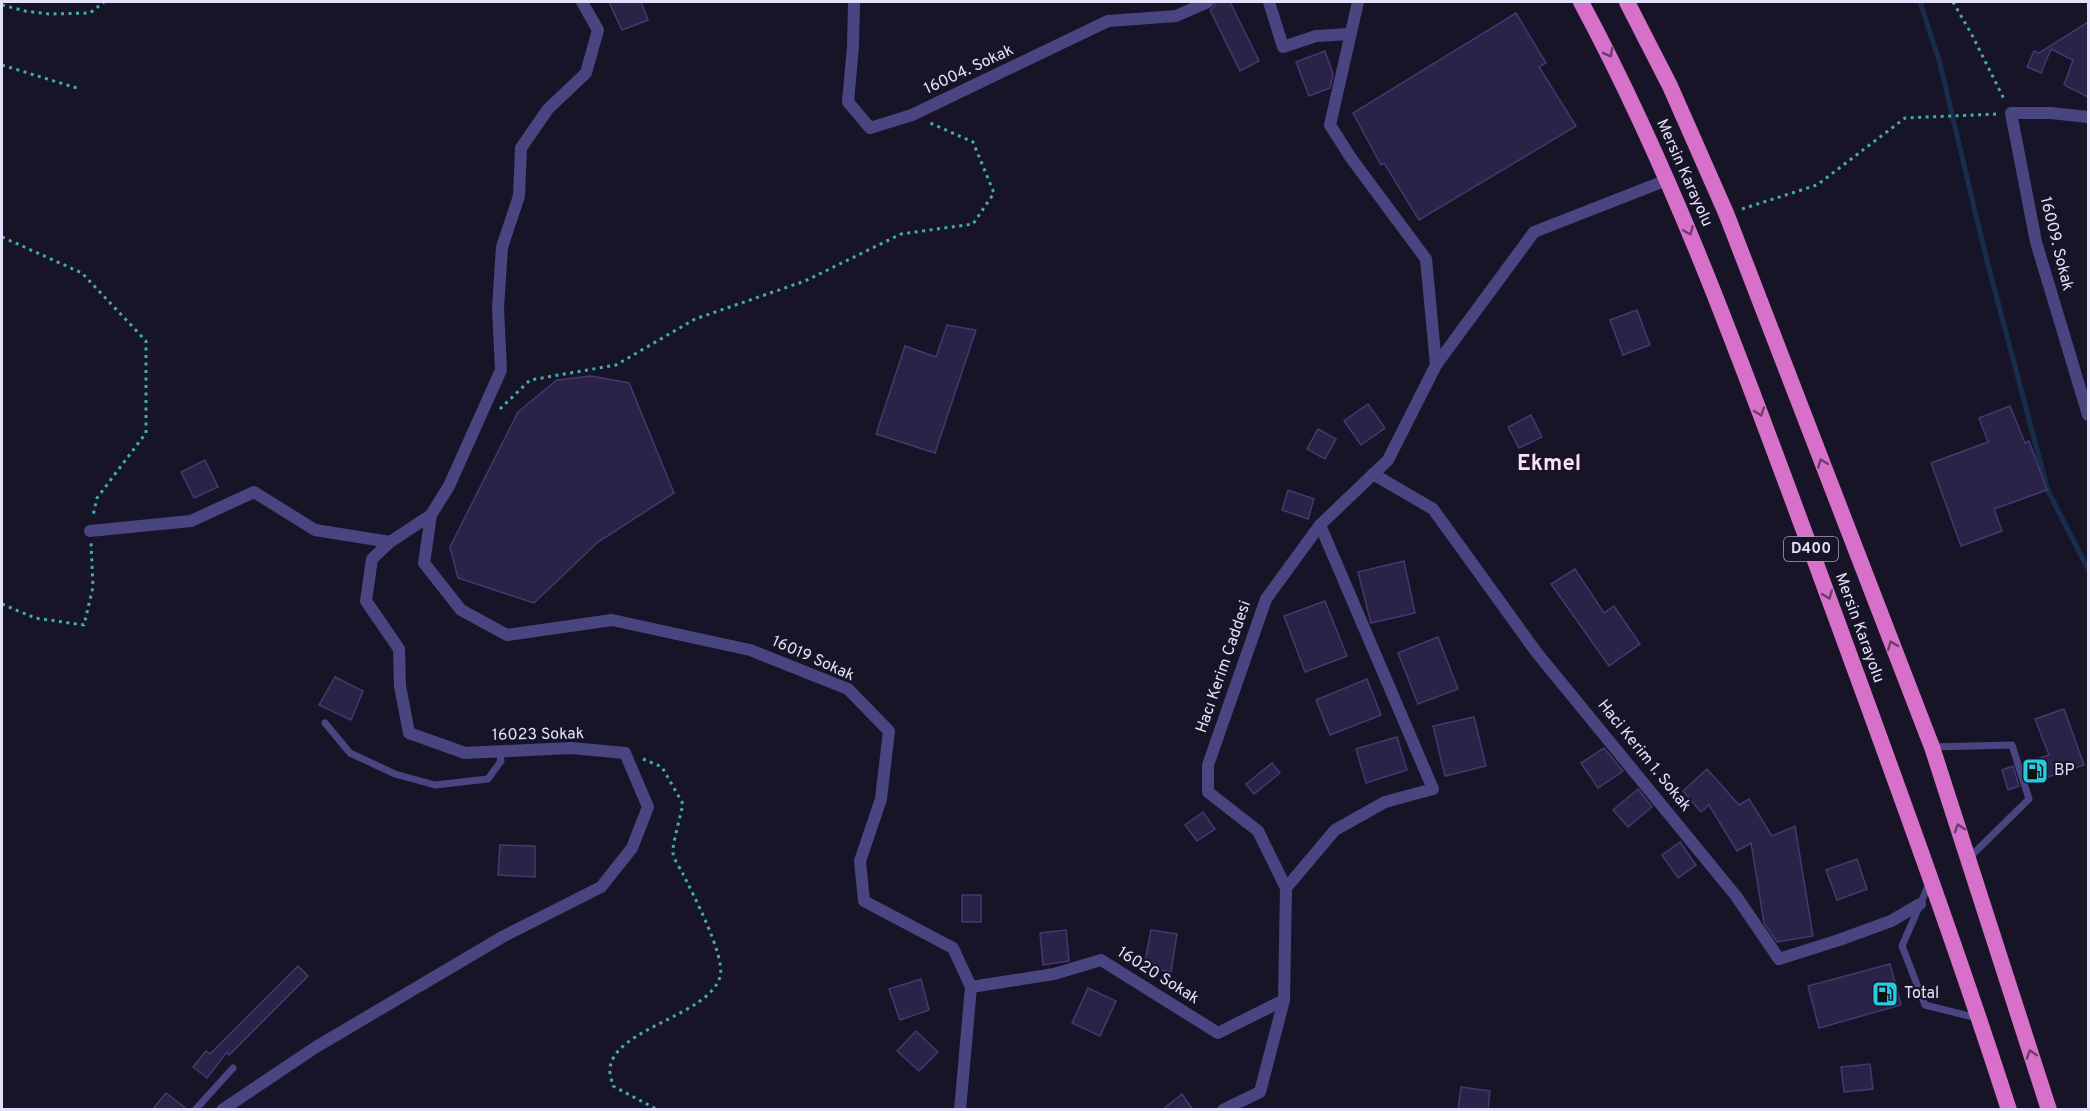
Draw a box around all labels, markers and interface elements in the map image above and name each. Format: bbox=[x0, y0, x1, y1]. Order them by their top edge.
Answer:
street label: 16004. Sokak bbox=[921, 41, 1017, 99]
one-way arrow bbox=[1602, 47, 1613, 57]
street label: Mersin Karayolu bbox=[1651, 116, 1717, 230]
street label: 16009. Sokak bbox=[2035, 195, 2077, 293]
one-way arrow bbox=[1682, 224, 1694, 235]
one-way arrow bbox=[1753, 406, 1766, 417]
district label: Ekmel bbox=[1517, 451, 1581, 478]
one-way arrow bbox=[1817, 458, 1829, 469]
road number: D400 bbox=[1784, 537, 1838, 561]
street label: Mersin Karayolu bbox=[1830, 570, 1888, 686]
one-way arrow bbox=[1820, 590, 1833, 600]
street label: Hacı Kerim Caddesi bbox=[1192, 598, 1256, 736]
street label: 16019 Sokak bbox=[769, 632, 857, 686]
one-way arrow bbox=[1887, 640, 1899, 651]
street label: Haci Kerim 1. Sokak bbox=[1593, 696, 1695, 816]
street label: 16023 Sokak bbox=[492, 724, 584, 746]
fuel station icon: BP bbox=[2020, 756, 2050, 786]
place label: BP bbox=[2054, 761, 2075, 781]
one-way arrow bbox=[1953, 823, 1966, 834]
street label: 16020 Sokak bbox=[1113, 943, 1203, 1009]
fuel station icon: Total bbox=[1870, 979, 1900, 1009]
place label: Total bbox=[1904, 984, 1939, 1004]
one-way arrow bbox=[2026, 1049, 2038, 1060]

